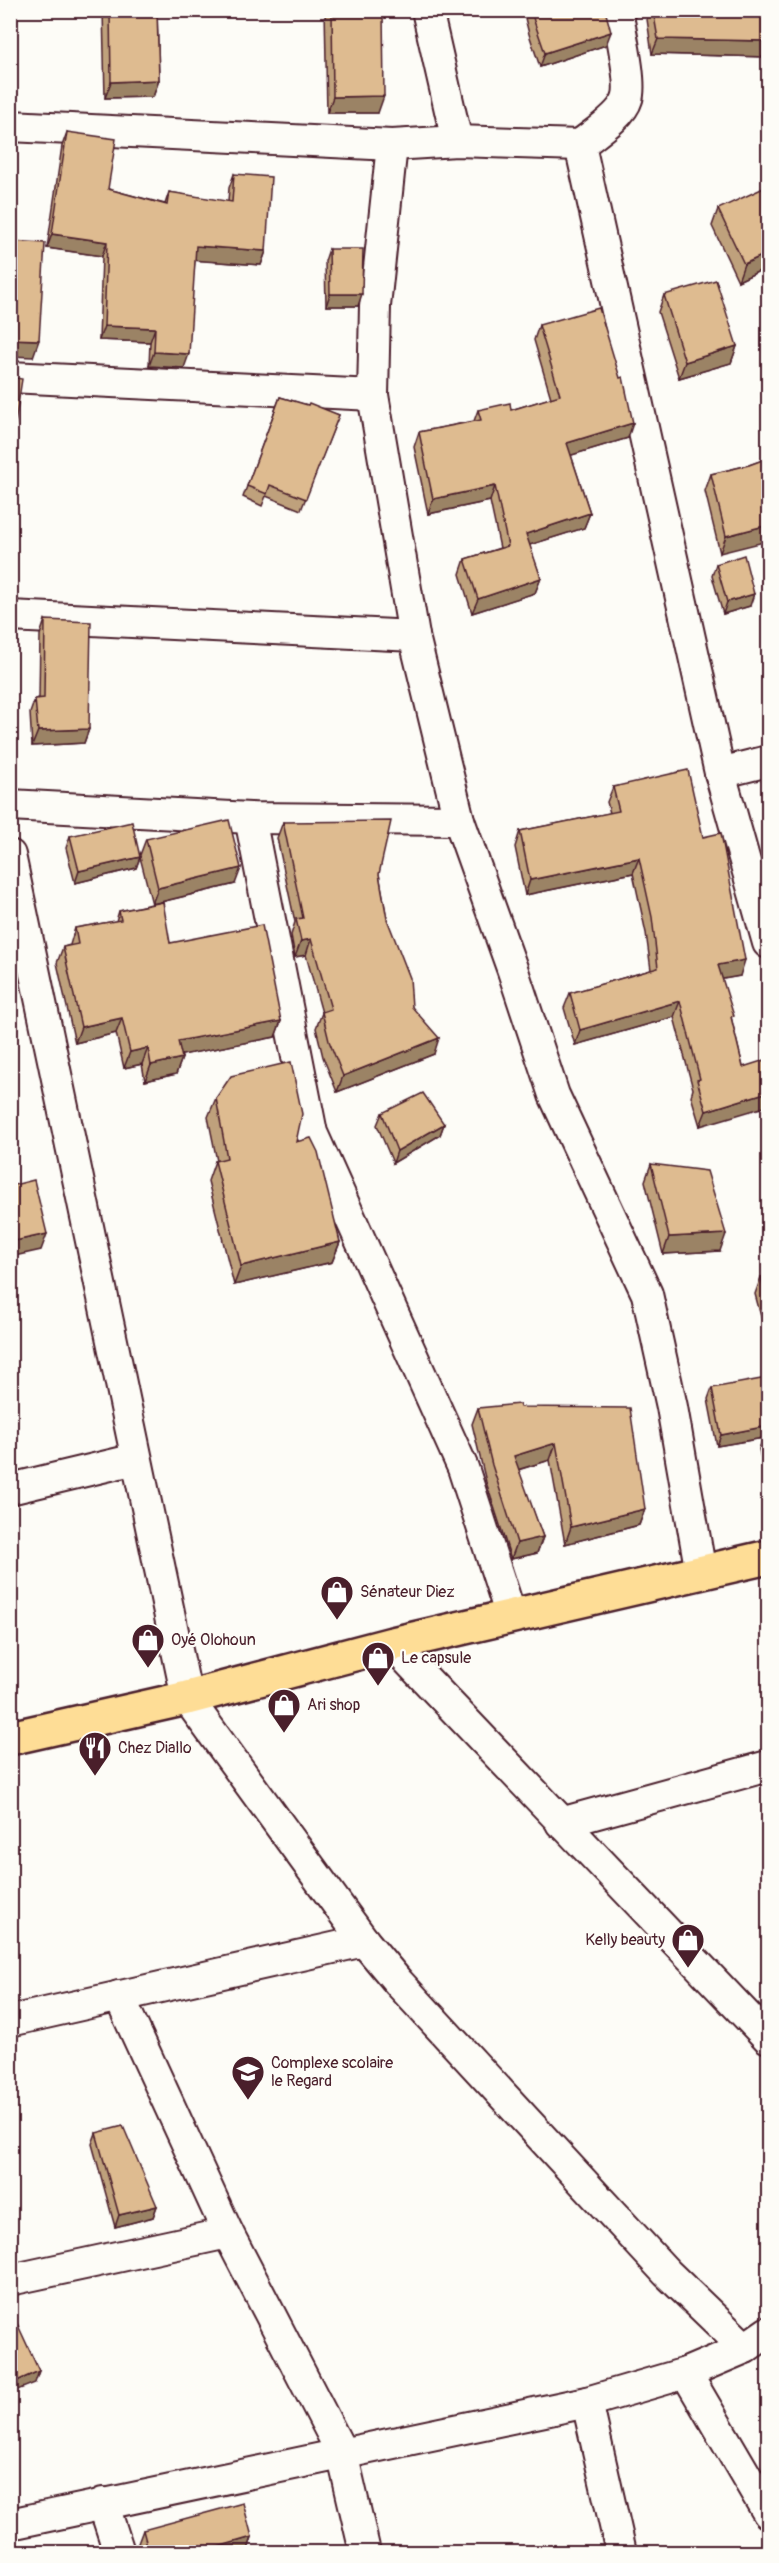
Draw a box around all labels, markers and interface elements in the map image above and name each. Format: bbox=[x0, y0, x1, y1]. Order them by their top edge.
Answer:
shop icon: Sénateur Diez bbox=[319, 1574, 355, 1621]
place label: Sénateur Diez bbox=[360, 1582, 455, 1602]
shop icon: Oyé Olohoun bbox=[130, 1622, 166, 1669]
place label: Oyé Olohoun bbox=[171, 1630, 256, 1650]
shop icon: Le capsule bbox=[360, 1640, 396, 1687]
place label: Le capsule bbox=[401, 1648, 471, 1668]
shop icon: Ari shop bbox=[266, 1687, 302, 1734]
place label: Ari shop bbox=[307, 1695, 360, 1715]
restaurant icon: Chez Diallo bbox=[77, 1730, 113, 1777]
place label: Chez Diallo bbox=[118, 1738, 192, 1758]
shop icon: Kelly beauty bbox=[670, 1922, 706, 1969]
place label: Kelly beauty bbox=[585, 1930, 665, 1950]
place label: Complexe scolaire le Regard bbox=[271, 2053, 393, 2091]
school or university icon: Complexe scolaire le Regard bbox=[230, 2054, 266, 2101]

